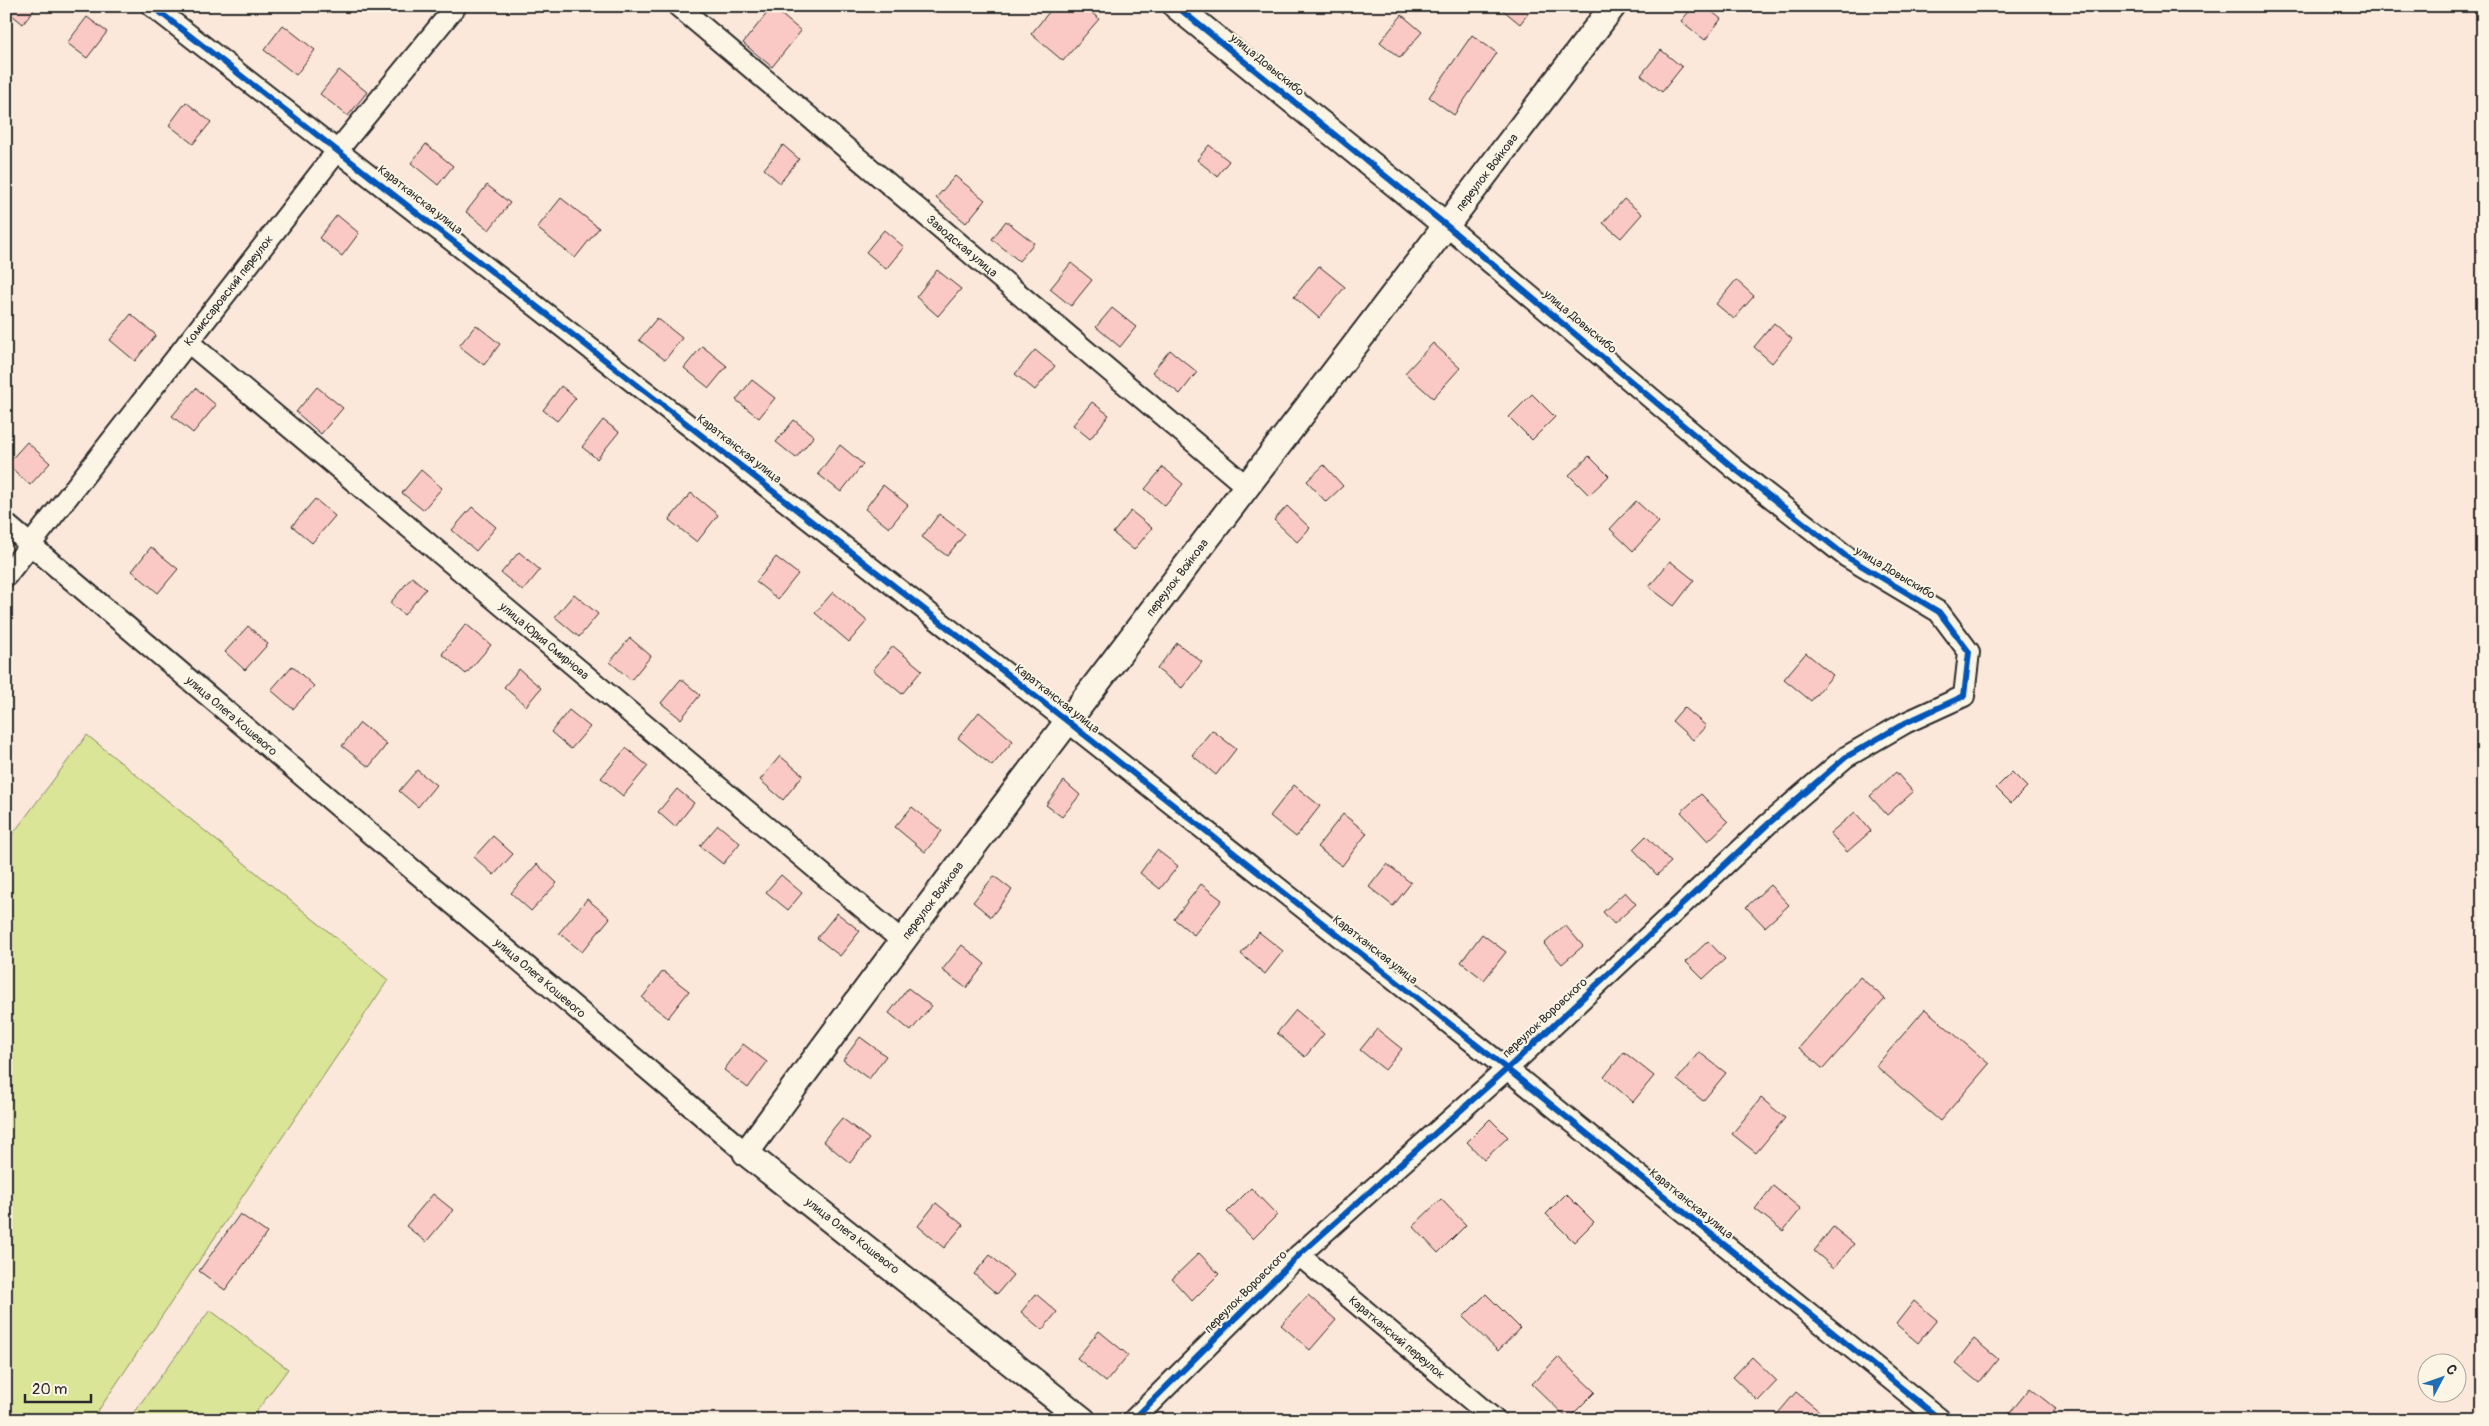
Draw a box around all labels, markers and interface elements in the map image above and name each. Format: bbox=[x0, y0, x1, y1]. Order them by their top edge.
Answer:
street label: улица Довыскибо bbox=[1226, 30, 1307, 100]
street label: переулок Войкова bbox=[1453, 130, 1521, 214]
street label: Каратканская улица bbox=[375, 162, 466, 238]
street label: Заводская улица bbox=[924, 212, 1001, 281]
street label: Комиссаровский переулок bbox=[181, 232, 276, 349]
street label: улица Довыскибо bbox=[1540, 286, 1620, 357]
street label: Каратканская улица bbox=[694, 411, 785, 487]
street label: переулок Войкова bbox=[1143, 536, 1212, 619]
street label: улица Довыскибо bbox=[1851, 543, 1938, 603]
street label: улица Юрия Смирнова bbox=[496, 598, 592, 683]
street label: Каратканская улица bbox=[1012, 661, 1103, 737]
street label: улица Олега Кошевого bbox=[182, 672, 281, 759]
street label: переулок Войкова bbox=[899, 858, 967, 942]
street label: Каратканская улица bbox=[1330, 912, 1421, 988]
street label: улица Олега Кошевого bbox=[491, 934, 589, 1021]
street label: переулок Воровского bbox=[1499, 974, 1591, 1061]
street label: Каратканская улица bbox=[1646, 1166, 1736, 1243]
street label: улица Олега Кошевого bbox=[801, 1194, 902, 1278]
street label: переулок Воровского bbox=[1202, 1247, 1291, 1336]
street label: Каратканский переулок bbox=[1346, 1293, 1448, 1382]
north arrow bbox=[2416, 1354, 2466, 1404]
text: С bbox=[2442, 1361, 2461, 1379]
scale bar bbox=[25, 1371, 91, 1403]
text: 20 m bbox=[32, 1380, 67, 1399]

